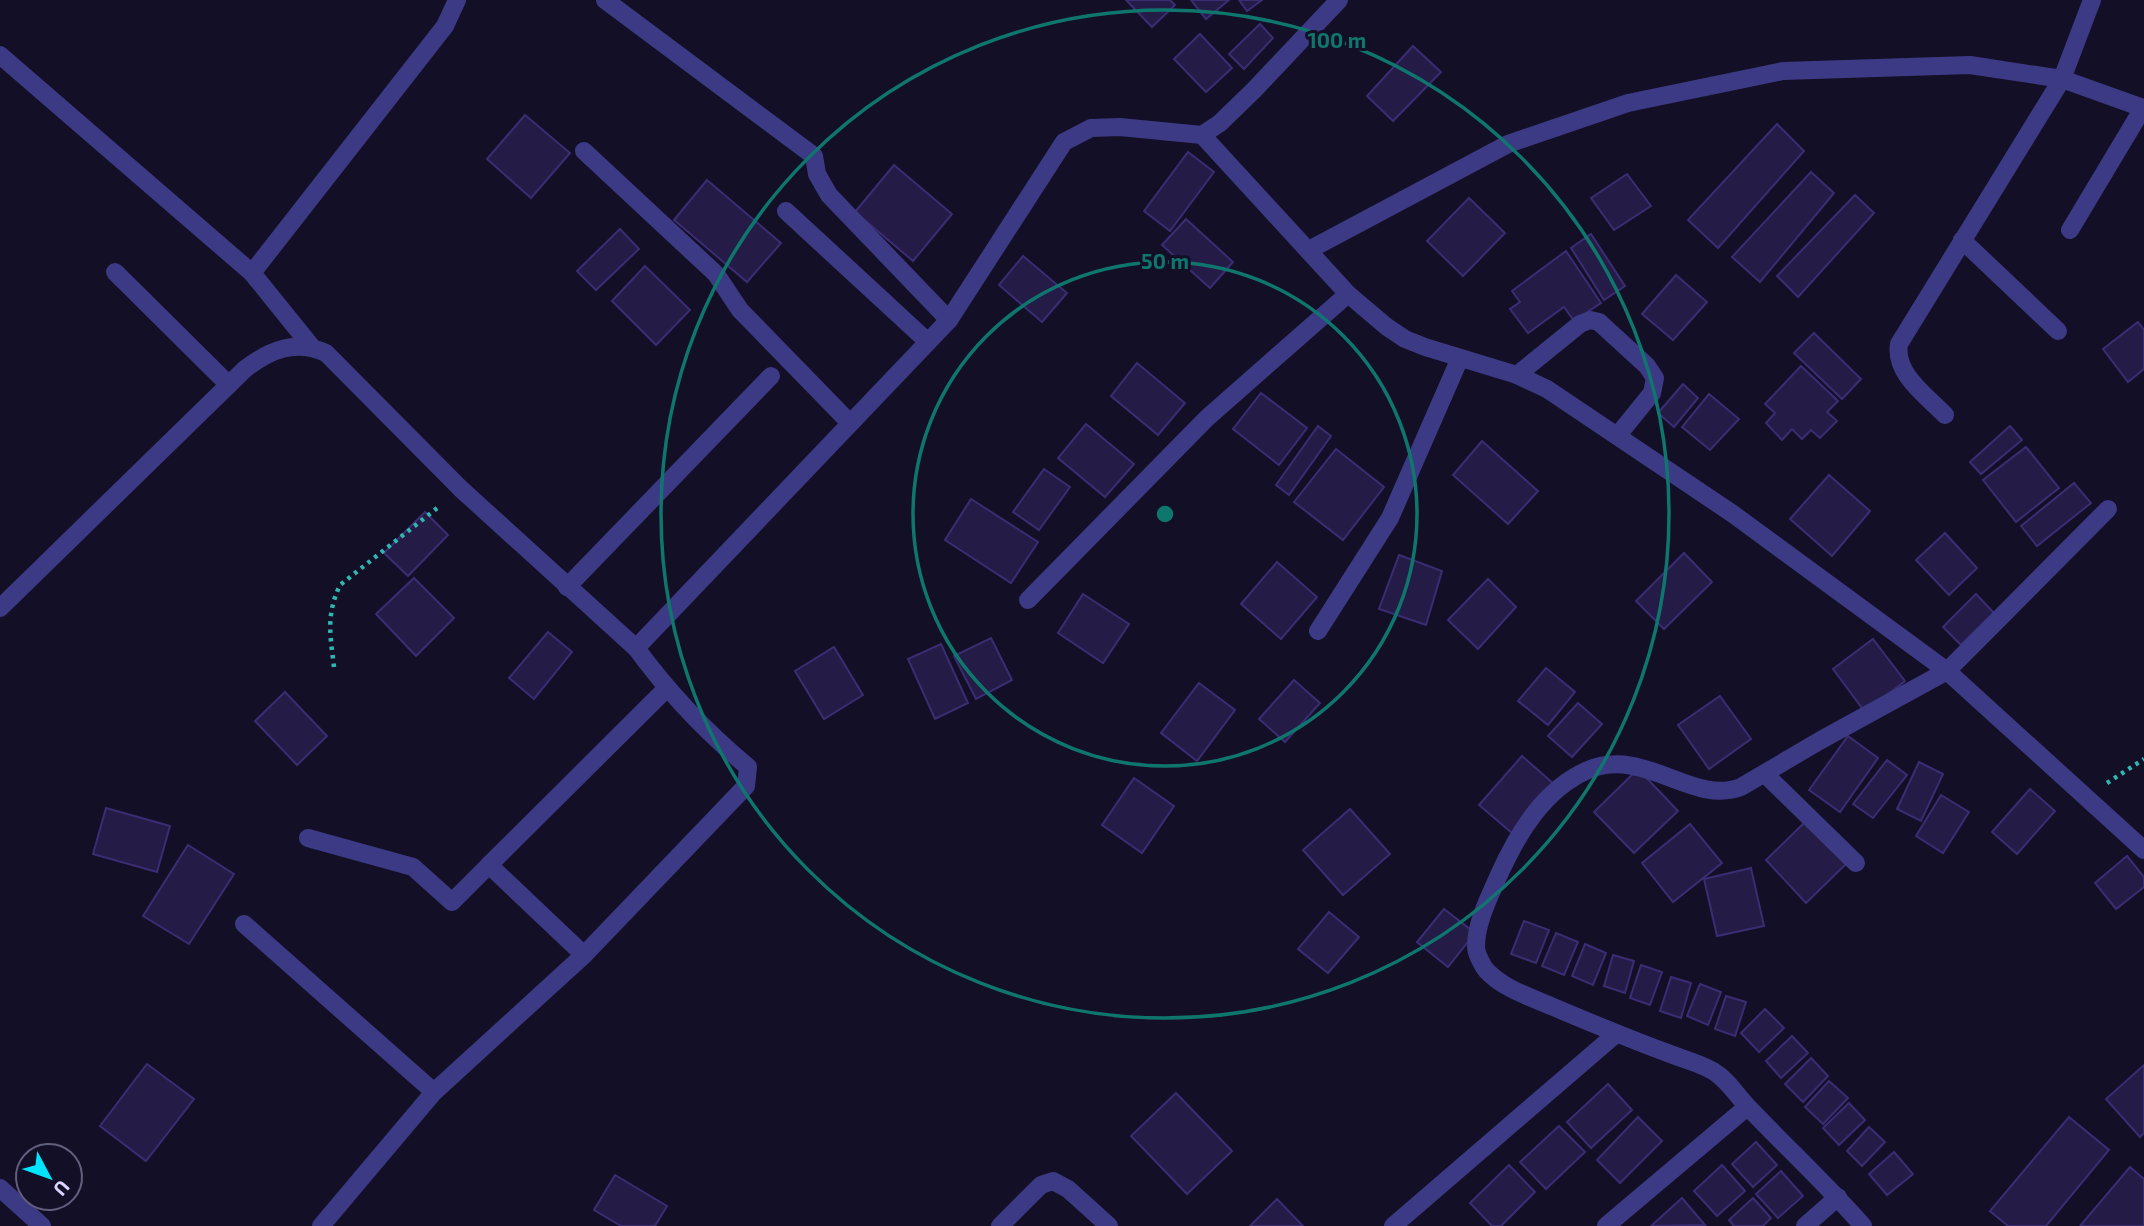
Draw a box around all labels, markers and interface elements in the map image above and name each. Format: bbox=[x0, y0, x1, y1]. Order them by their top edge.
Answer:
text: 100 m bbox=[1308, 27, 1366, 52]
text: 50 m bbox=[1141, 248, 1189, 273]
centre of rings bbox=[1153, 502, 1177, 526]
north arrow bbox=[14, 1142, 84, 1212]
text: U bbox=[49, 1176, 75, 1201]

